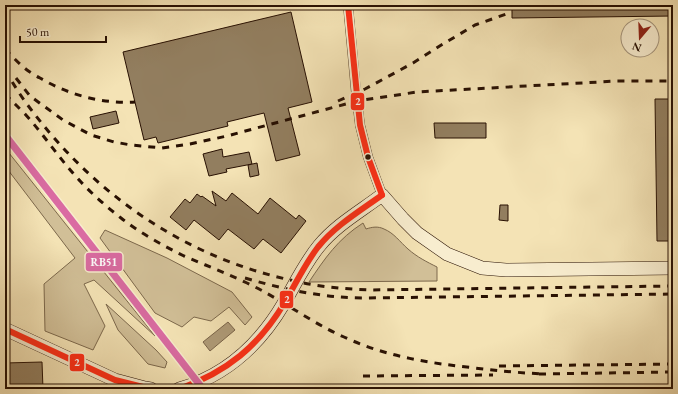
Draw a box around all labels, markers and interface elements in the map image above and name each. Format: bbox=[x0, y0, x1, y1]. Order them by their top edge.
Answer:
scale bar bbox=[20, 18, 106, 44]
north arrow bbox=[620, 18, 660, 58]
text: 50 m bbox=[26, 24, 50, 40]
text: N bbox=[630, 39, 643, 56]
line badge: 2 bbox=[350, 92, 365, 111]
text: 2 bbox=[355, 94, 361, 108]
unlabelled marker bbox=[363, 152, 373, 162]
line badge: RB51 bbox=[85, 252, 123, 272]
text: RB51 bbox=[91, 255, 118, 269]
line badge: 2 bbox=[279, 290, 294, 309]
text: 2 bbox=[284, 292, 290, 306]
line badge: 2 bbox=[69, 353, 85, 372]
text: 2 bbox=[74, 355, 80, 369]

